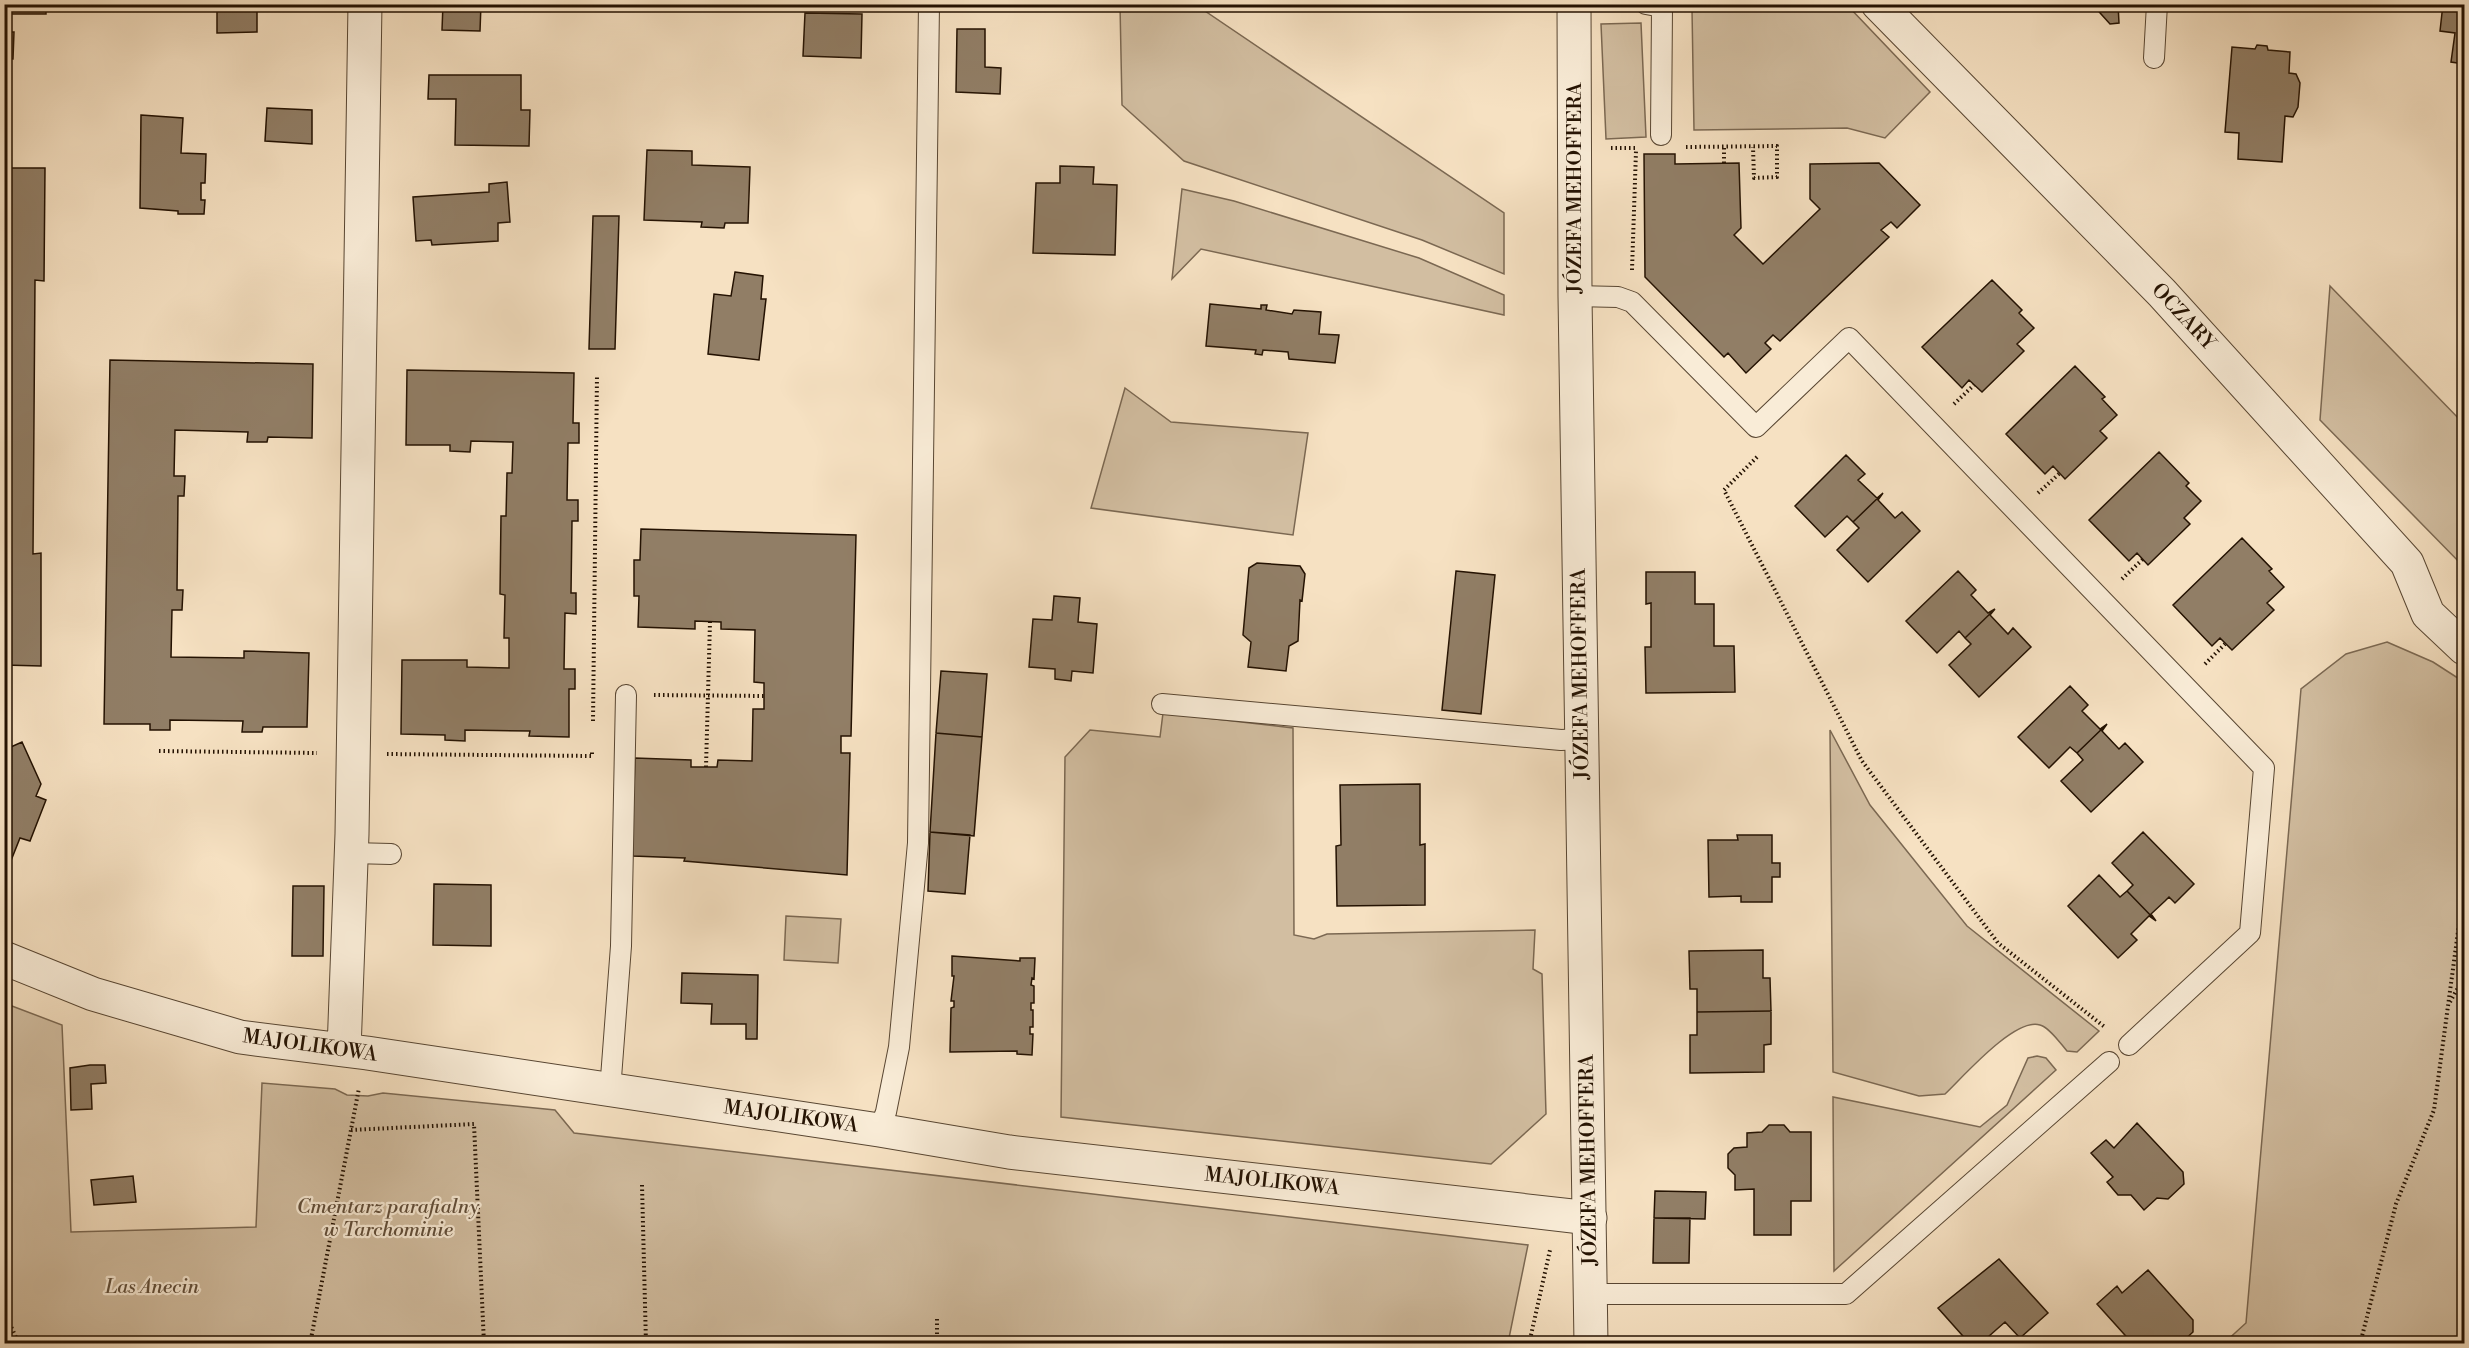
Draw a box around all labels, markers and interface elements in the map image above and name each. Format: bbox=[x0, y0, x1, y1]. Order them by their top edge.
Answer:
street label: JÓZEFA MEHOFFERA bbox=[1562, 81, 1588, 295]
street label: OCZARY bbox=[2146, 278, 2221, 356]
street label: JÓZEFA MEHOFFERA bbox=[1566, 567, 1595, 781]
street label: MAJOLIKOWA bbox=[241, 1024, 380, 1068]
street label: JÓZEFA MEHOFFERA bbox=[1574, 1053, 1603, 1267]
street label: MAJOLIKOWA bbox=[722, 1095, 861, 1139]
street label: MAJOLIKOWA bbox=[1203, 1162, 1342, 1202]
park label: Cmentarz parafialny w Tarchominie bbox=[297, 1195, 480, 1243]
park label: Las Anecin bbox=[104, 1275, 200, 1300]

